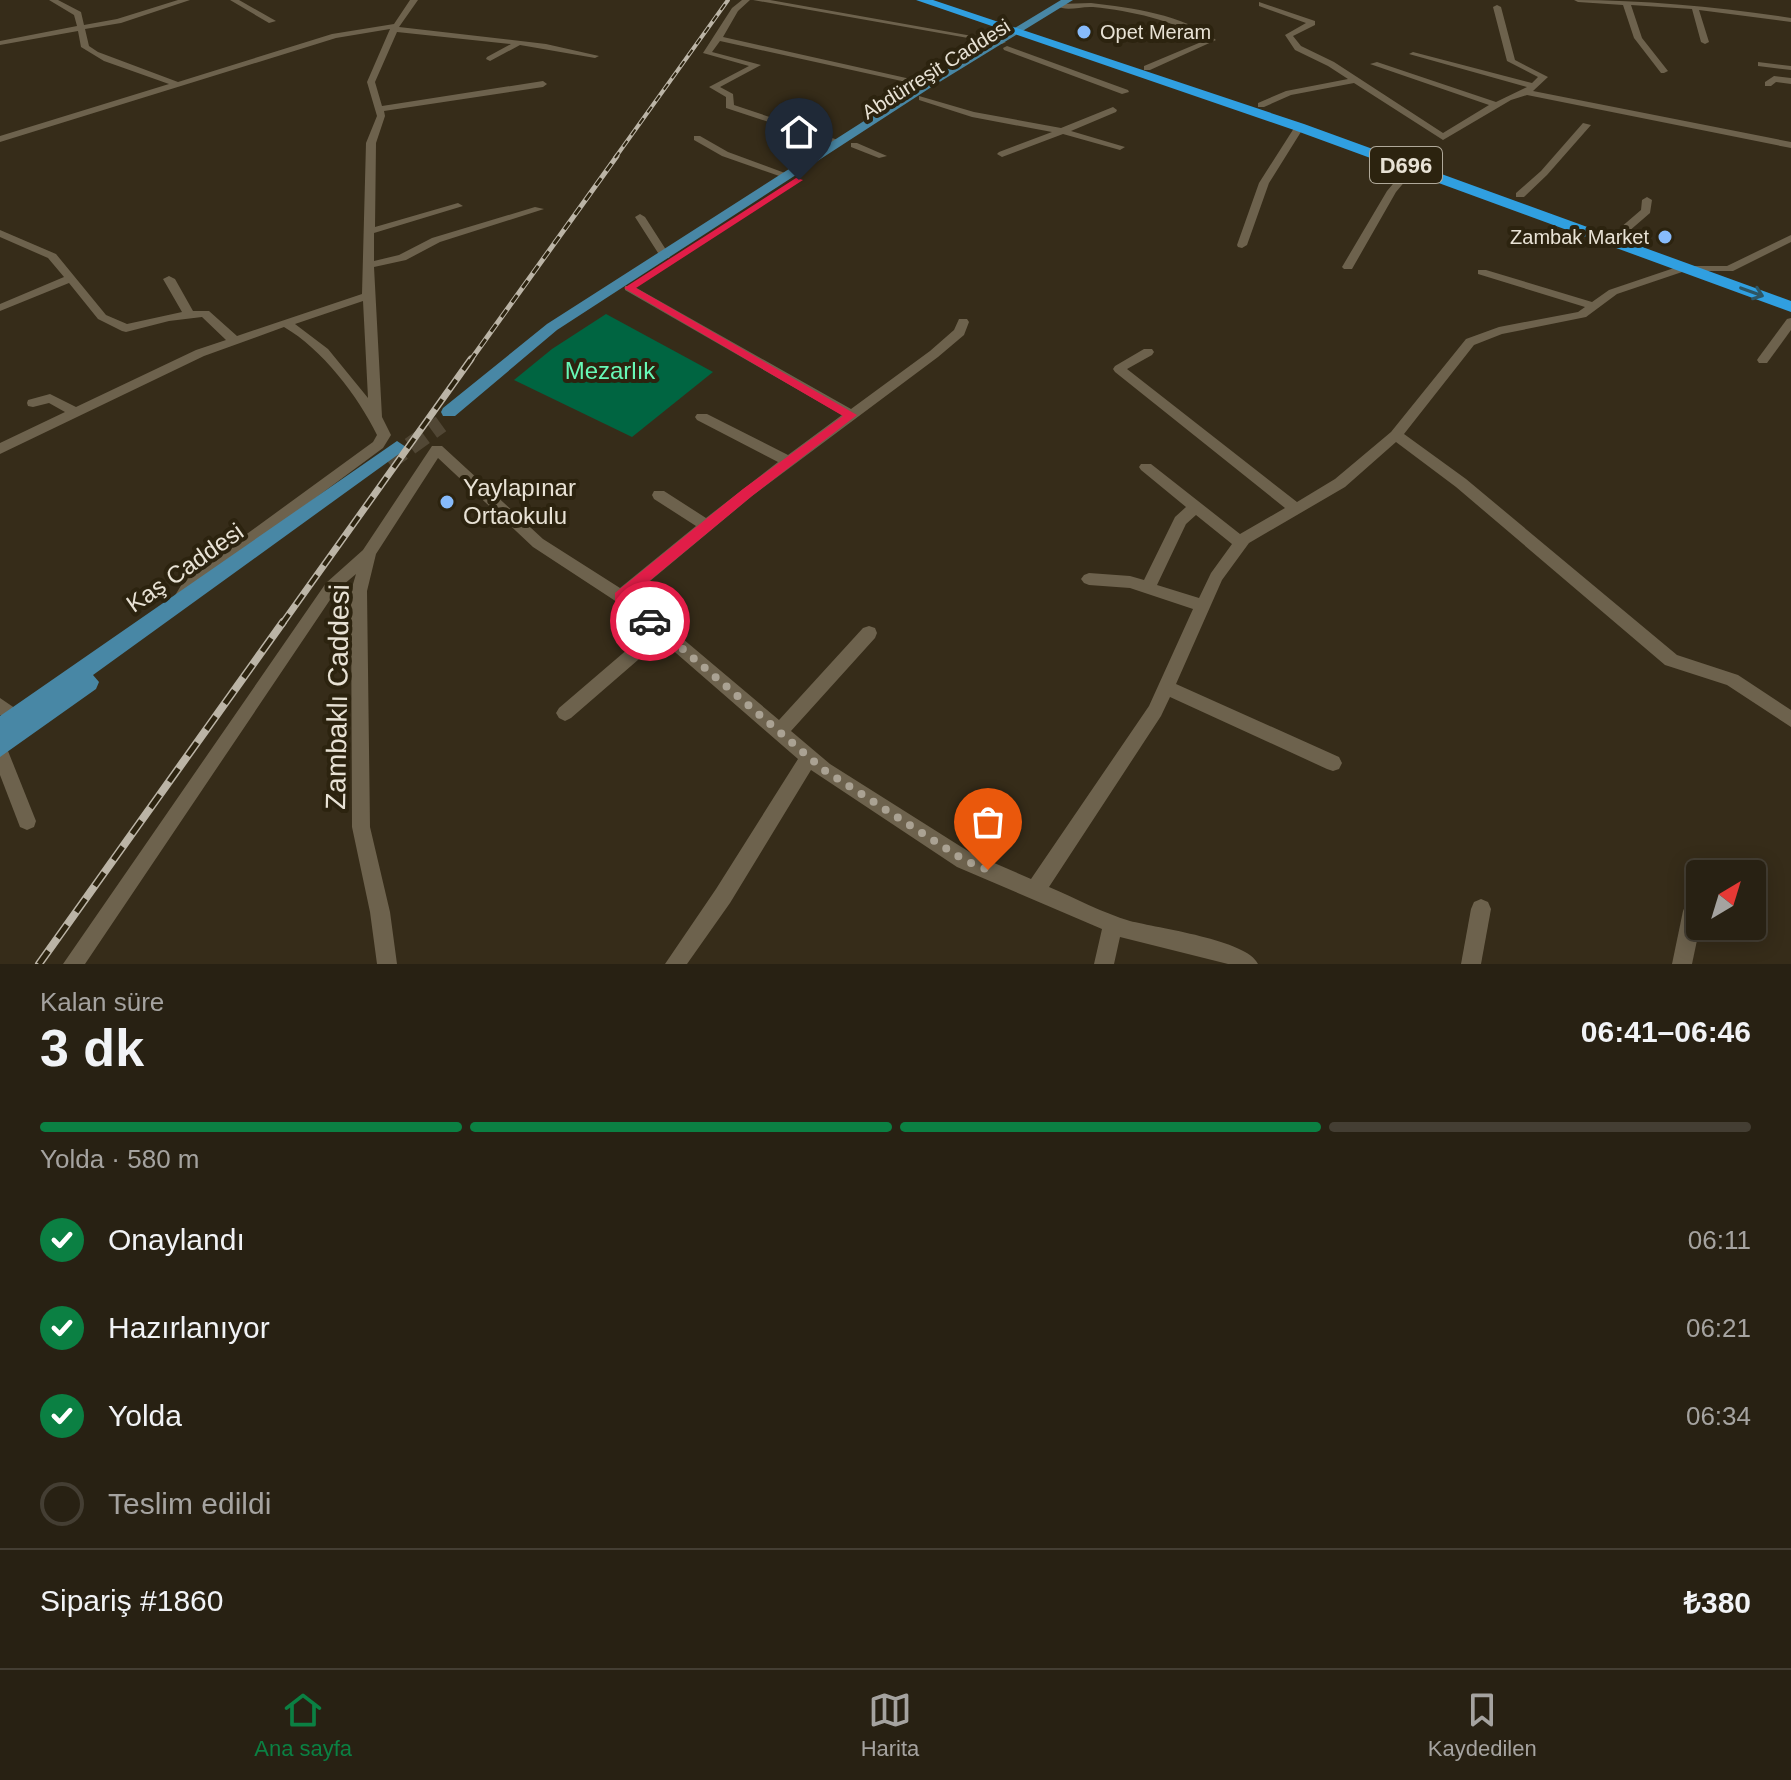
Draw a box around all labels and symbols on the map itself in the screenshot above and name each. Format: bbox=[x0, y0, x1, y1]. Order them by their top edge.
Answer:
street label: Abdürreşit Caddesi bbox=[858, 15, 1014, 123]
place label: Opet Meram bbox=[1100, 21, 1211, 43]
marker: Opet Meram bbox=[1075, 23, 1093, 41]
pin bbox=[765, 98, 833, 180]
road number: D696 bbox=[1370, 147, 1442, 183]
place label: Zambak Market bbox=[1510, 226, 1649, 248]
marker: Zambak Market bbox=[1656, 228, 1674, 246]
one-way arrow bbox=[1739, 286, 1764, 301]
park label: Mezarlık bbox=[565, 357, 656, 384]
place label: Yaylapınar Ortaokulu bbox=[463, 474, 576, 529]
marker: Yaylapınar Ortaokulu bbox=[438, 493, 456, 511]
street label: Kaş Caddesi bbox=[121, 518, 248, 618]
courier bbox=[610, 581, 690, 661]
street label: Zambaklı Caddesi bbox=[320, 584, 355, 810]
pin bbox=[954, 788, 1022, 870]
north arrow bbox=[1686, 860, 1766, 940]

